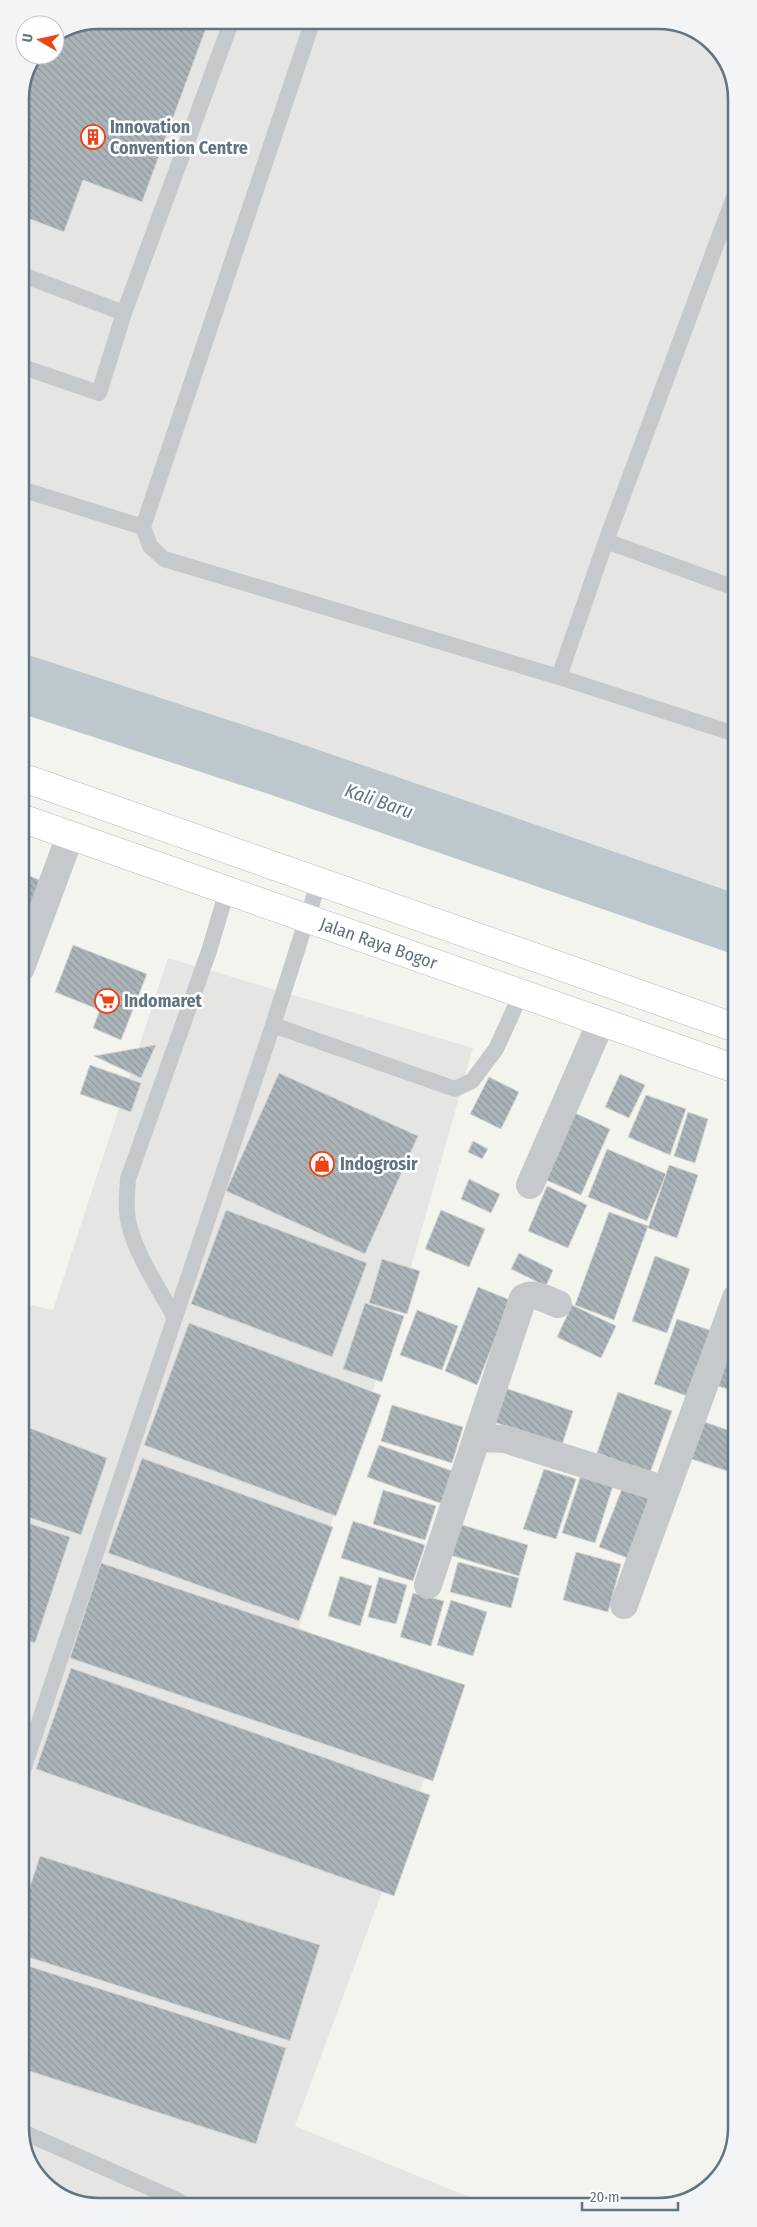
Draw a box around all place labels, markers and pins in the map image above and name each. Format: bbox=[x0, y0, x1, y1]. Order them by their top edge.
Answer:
place label: Innovation Convention Centre bbox=[110, 116, 248, 159]
building icon: Innovation Convention Centre bbox=[80, 124, 106, 150]
supermarket icon: Indomaret bbox=[94, 988, 120, 1014]
place label: Indomaret bbox=[124, 990, 203, 1012]
shop icon: Indogrosir bbox=[309, 1151, 335, 1177]
place label: Indogrosir bbox=[340, 1153, 418, 1175]

